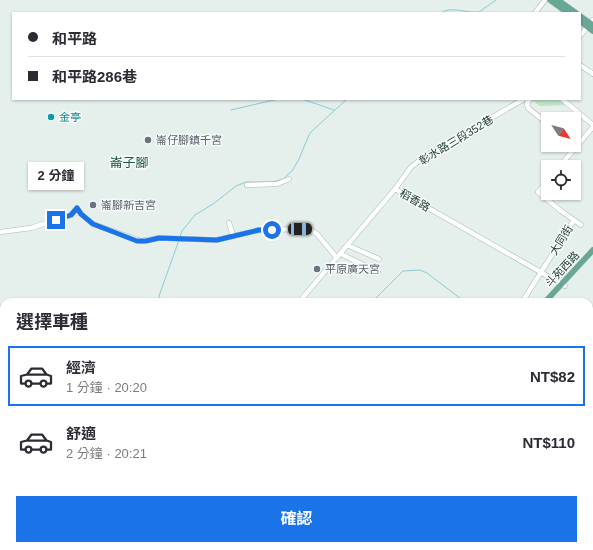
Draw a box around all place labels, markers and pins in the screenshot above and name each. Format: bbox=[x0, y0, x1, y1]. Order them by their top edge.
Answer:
place label: 金亭 bbox=[59, 111, 81, 123]
marker: 金亭 bbox=[46, 112, 56, 122]
place label: 崙仔腳鎮千宮 bbox=[156, 134, 222, 146]
marker: 崙仔腳鎮千宮 bbox=[143, 135, 153, 145]
place label: 崙腳新吉宮 bbox=[101, 199, 156, 211]
marker: 崙腳新吉宮 bbox=[88, 200, 98, 210]
place label: 平原廣天宮 bbox=[325, 263, 380, 275]
marker: 平原廣天宮 bbox=[312, 264, 322, 274]

